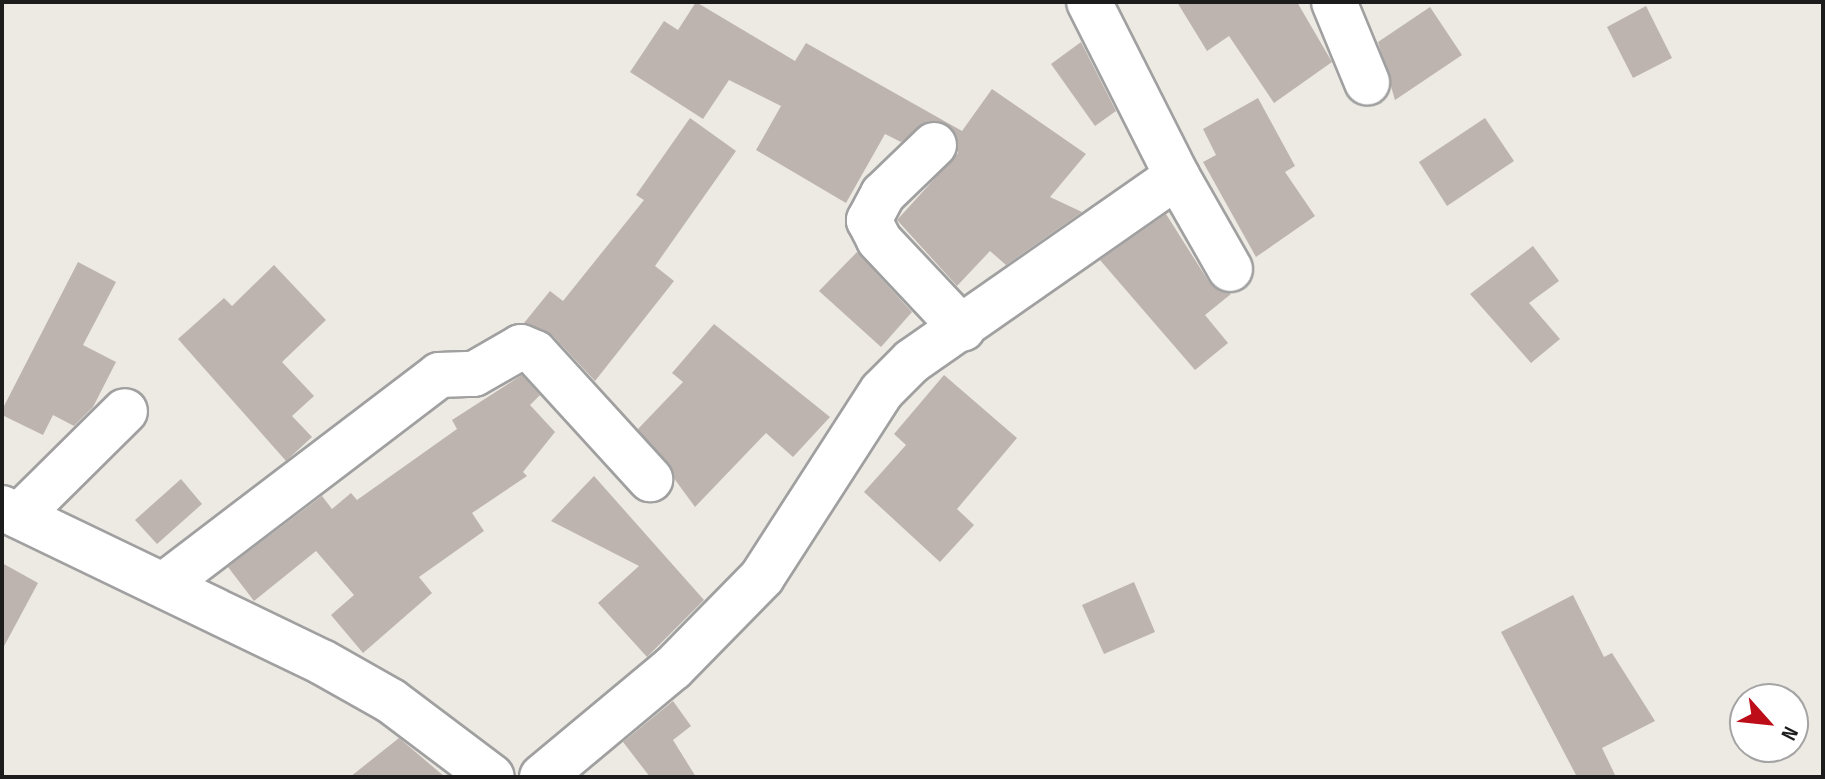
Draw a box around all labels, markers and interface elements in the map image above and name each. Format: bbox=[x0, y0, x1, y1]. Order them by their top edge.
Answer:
north arrow bbox=[1729, 683, 1809, 763]
text: N bbox=[1774, 722, 1804, 745]

